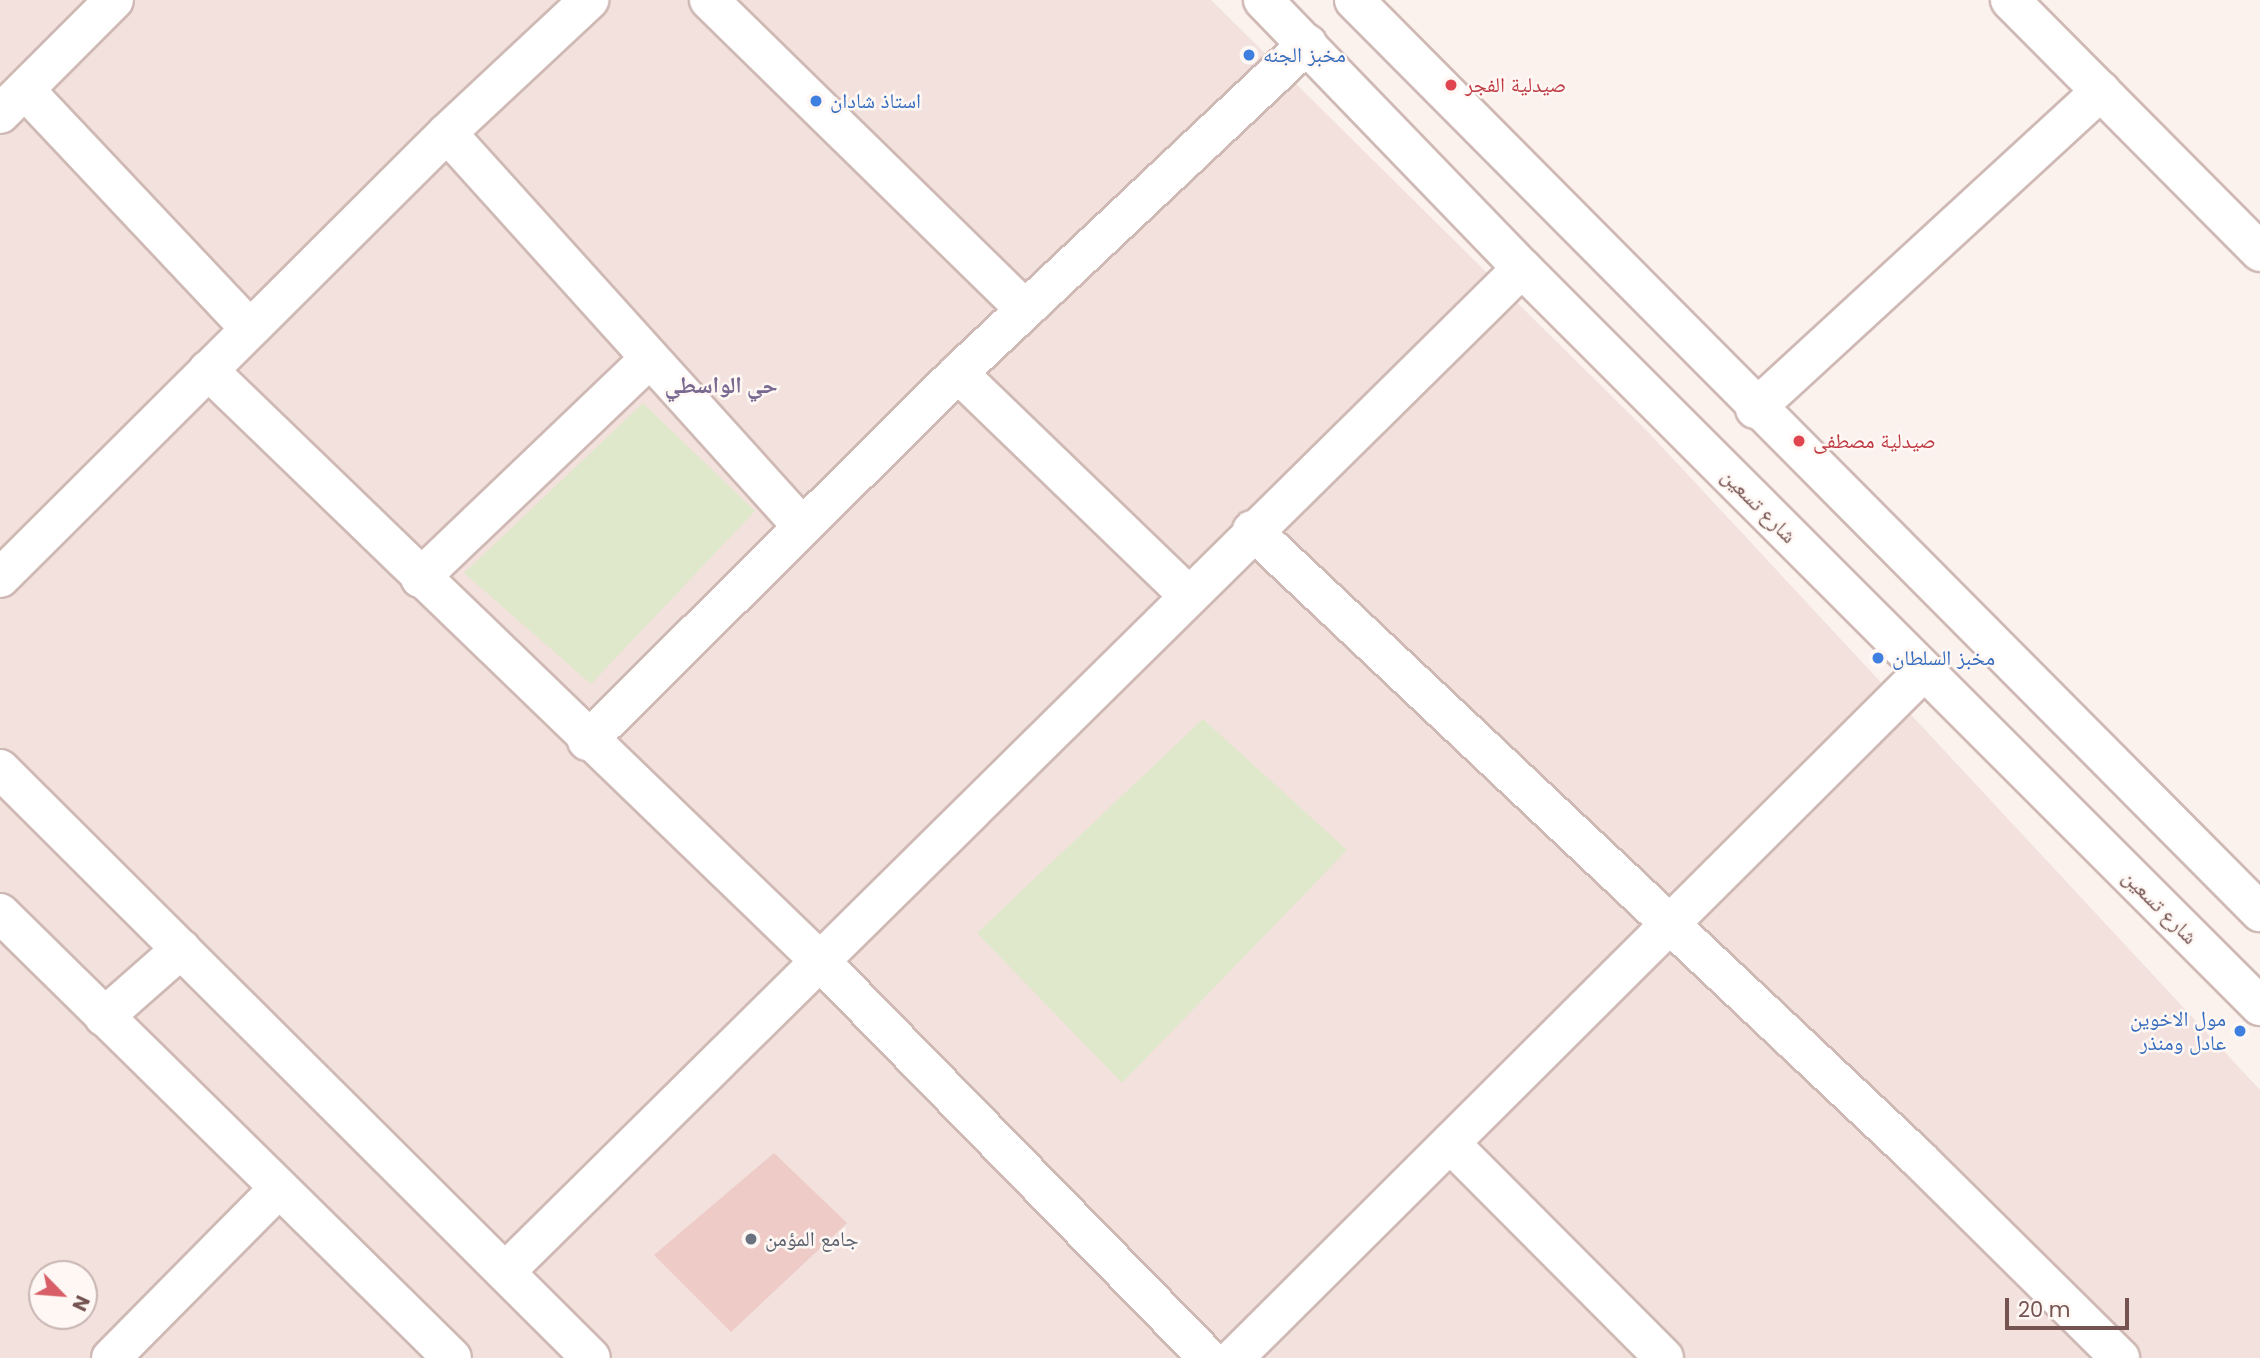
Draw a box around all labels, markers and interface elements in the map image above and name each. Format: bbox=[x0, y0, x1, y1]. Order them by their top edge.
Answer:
place label: مخبز الجنه bbox=[1263, 42, 1346, 68]
marker: مخبز الجنه bbox=[1241, 47, 1257, 63]
place label: صيدلية الفجر bbox=[1465, 72, 1566, 98]
marker: صيدلية الفجر bbox=[1443, 77, 1459, 93]
place label: استاذ شادان bbox=[830, 88, 921, 114]
marker: استاذ شادان bbox=[808, 93, 824, 109]
district label: حي الواسطي bbox=[664, 371, 778, 399]
place label: صيدلية مصطفى bbox=[1813, 428, 1936, 454]
marker: صيدلية مصطفى bbox=[1791, 433, 1807, 449]
street label: شارع تسعين bbox=[1716, 463, 1802, 549]
place label: مخبز السلطان bbox=[1892, 645, 1995, 671]
marker: مخبز السلطان bbox=[1870, 650, 1886, 666]
street label: شارع تسعين bbox=[2117, 864, 2203, 950]
place label: مول الاخوين عادل ومنذر bbox=[2130, 1006, 2226, 1056]
marker: مول الاخوين عادل ومنذر bbox=[2232, 1023, 2248, 1039]
place label: جامع المؤمن bbox=[765, 1226, 859, 1252]
marker: جامع المؤمن bbox=[743, 1231, 759, 1247]
north arrow bbox=[28, 1260, 98, 1330]
scale bar bbox=[2008, 1284, 2132, 1328]
text: N bbox=[65, 1291, 96, 1315]
text: 20 m bbox=[2018, 1295, 2071, 1324]

